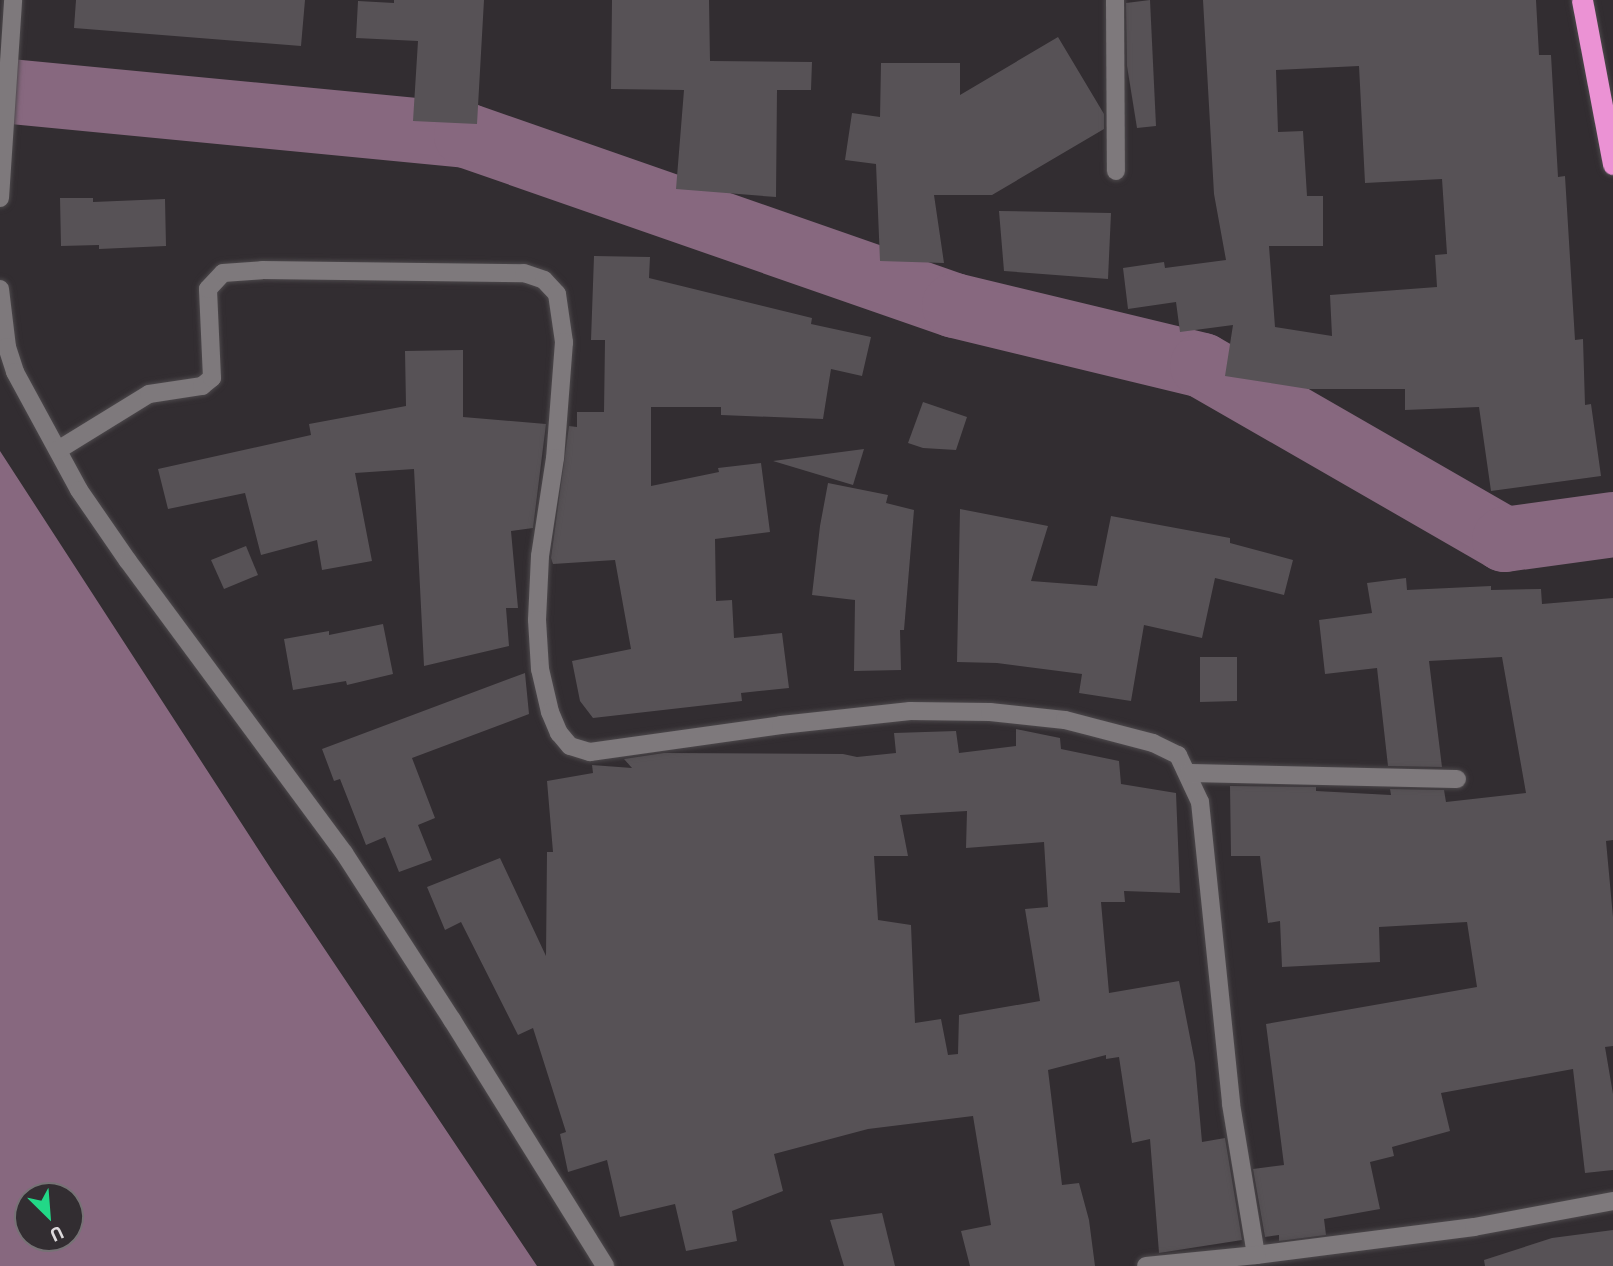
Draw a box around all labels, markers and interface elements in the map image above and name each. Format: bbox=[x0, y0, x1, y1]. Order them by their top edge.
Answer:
north arrow bbox=[14, 1182, 84, 1252]
text: U bbox=[45, 1219, 69, 1250]

